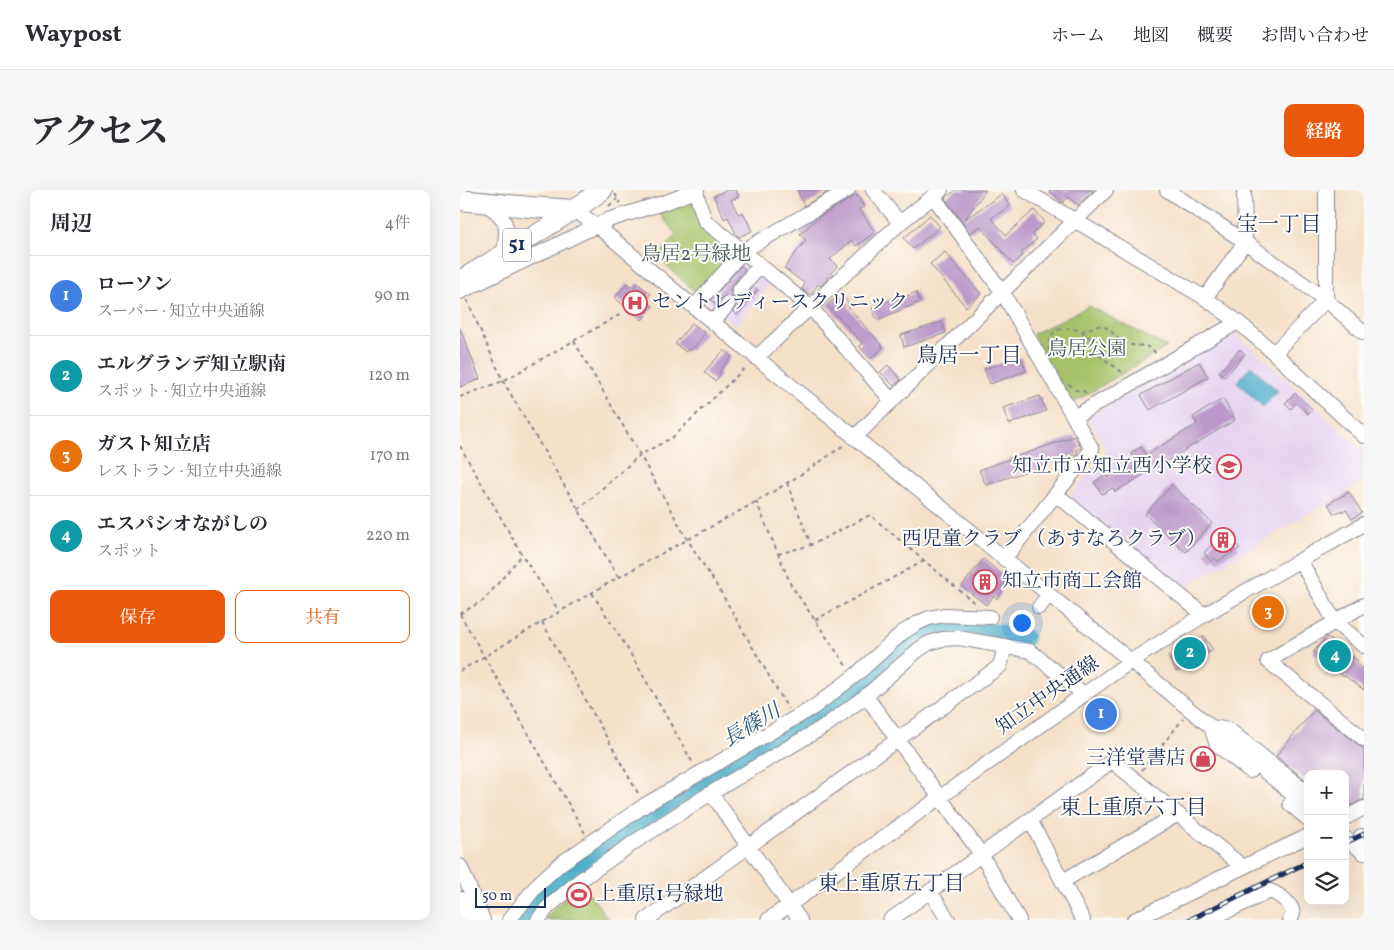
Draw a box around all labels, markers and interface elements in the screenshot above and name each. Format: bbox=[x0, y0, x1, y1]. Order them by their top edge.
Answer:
text: Waypost bbox=[25, 18, 122, 52]
text: ホーム bbox=[1051, 24, 1105, 49]
text: 地図 bbox=[1133, 24, 1169, 49]
text: 概要 bbox=[1197, 24, 1233, 49]
text: お問い合わせ bbox=[1261, 24, 1369, 49]
button: 経路 bbox=[1284, 104, 1364, 157]
text: アクセス bbox=[30, 110, 169, 158]
text: 周辺 bbox=[50, 210, 92, 239]
district label: 宝一丁目 bbox=[1237, 211, 1321, 240]
text: 4件 bbox=[384, 213, 410, 235]
road number: 51 bbox=[503, 228, 531, 262]
park label: 鳥居2号緑地 bbox=[641, 241, 751, 269]
text: ローソン bbox=[97, 272, 172, 298]
text: 1 bbox=[63, 285, 69, 307]
text: 90 m bbox=[374, 285, 410, 307]
place label: セントレディースクリニック bbox=[652, 289, 908, 317]
hospital icon: セントレディースクリニック bbox=[622, 290, 648, 316]
text: スーパー · 知立中央通線 bbox=[97, 301, 265, 323]
park label: 鳥居公園 bbox=[1047, 336, 1127, 364]
district label: 鳥居一丁目 bbox=[917, 342, 1022, 371]
text: エルグランデ知立駅南 bbox=[97, 352, 287, 378]
text: 2 bbox=[62, 365, 70, 387]
text: 120 m bbox=[368, 365, 410, 387]
text: スポット · 知立中央通線 bbox=[97, 381, 267, 403]
text: ガスト知立店 bbox=[97, 432, 211, 458]
text: 3 bbox=[62, 445, 70, 467]
text: 170 m bbox=[370, 445, 410, 467]
place label: 知立市立知立西小学校 bbox=[1012, 453, 1212, 481]
school or university icon: 知立市立知立西小学校 bbox=[1216, 454, 1242, 480]
text: レストラン · 知立中央通線 bbox=[97, 461, 282, 483]
text: エスパシオながしの bbox=[97, 512, 268, 538]
text: 4 bbox=[61, 525, 71, 547]
text: 220 m bbox=[366, 525, 410, 547]
place label: 西児童クラブ （あすなろクラブ） bbox=[902, 526, 1206, 554]
building icon: 西児童クラブ （あすなろクラブ） bbox=[1210, 527, 1236, 553]
text: スポット bbox=[97, 541, 161, 563]
place label: 知立市商工会館 bbox=[1002, 568, 1142, 596]
building icon: 知立市商工会館 bbox=[972, 569, 998, 595]
button: 保存 bbox=[50, 590, 225, 643]
button: 共有 bbox=[235, 590, 410, 643]
pin: 3 bbox=[1252, 593, 1284, 631]
your location bbox=[1009, 610, 1035, 636]
pin: 2 bbox=[1174, 634, 1206, 672]
pin: 4 bbox=[1319, 637, 1351, 675]
street label: 知立中央通線 bbox=[991, 650, 1105, 742]
pin: 1 bbox=[1085, 695, 1117, 733]
water label: 長篠川 bbox=[718, 696, 788, 755]
place label: 三洋堂書店 bbox=[1086, 745, 1186, 773]
shop icon: 三洋堂書店 bbox=[1190, 746, 1216, 772]
map controls bbox=[1304, 770, 1349, 905]
button: + bbox=[1304, 770, 1349, 815]
district label: 東上重原六丁目 bbox=[1060, 794, 1207, 823]
button: − bbox=[1304, 815, 1349, 860]
button: layers bbox=[1304, 860, 1349, 905]
district label: 東上重原五丁目 bbox=[818, 870, 965, 899]
place label: 上重原1号緑地 bbox=[596, 881, 724, 909]
sports icon: 上重原1号緑地 bbox=[566, 882, 592, 908]
scale bar bbox=[475, 885, 546, 908]
text: 50 m bbox=[482, 887, 512, 906]

